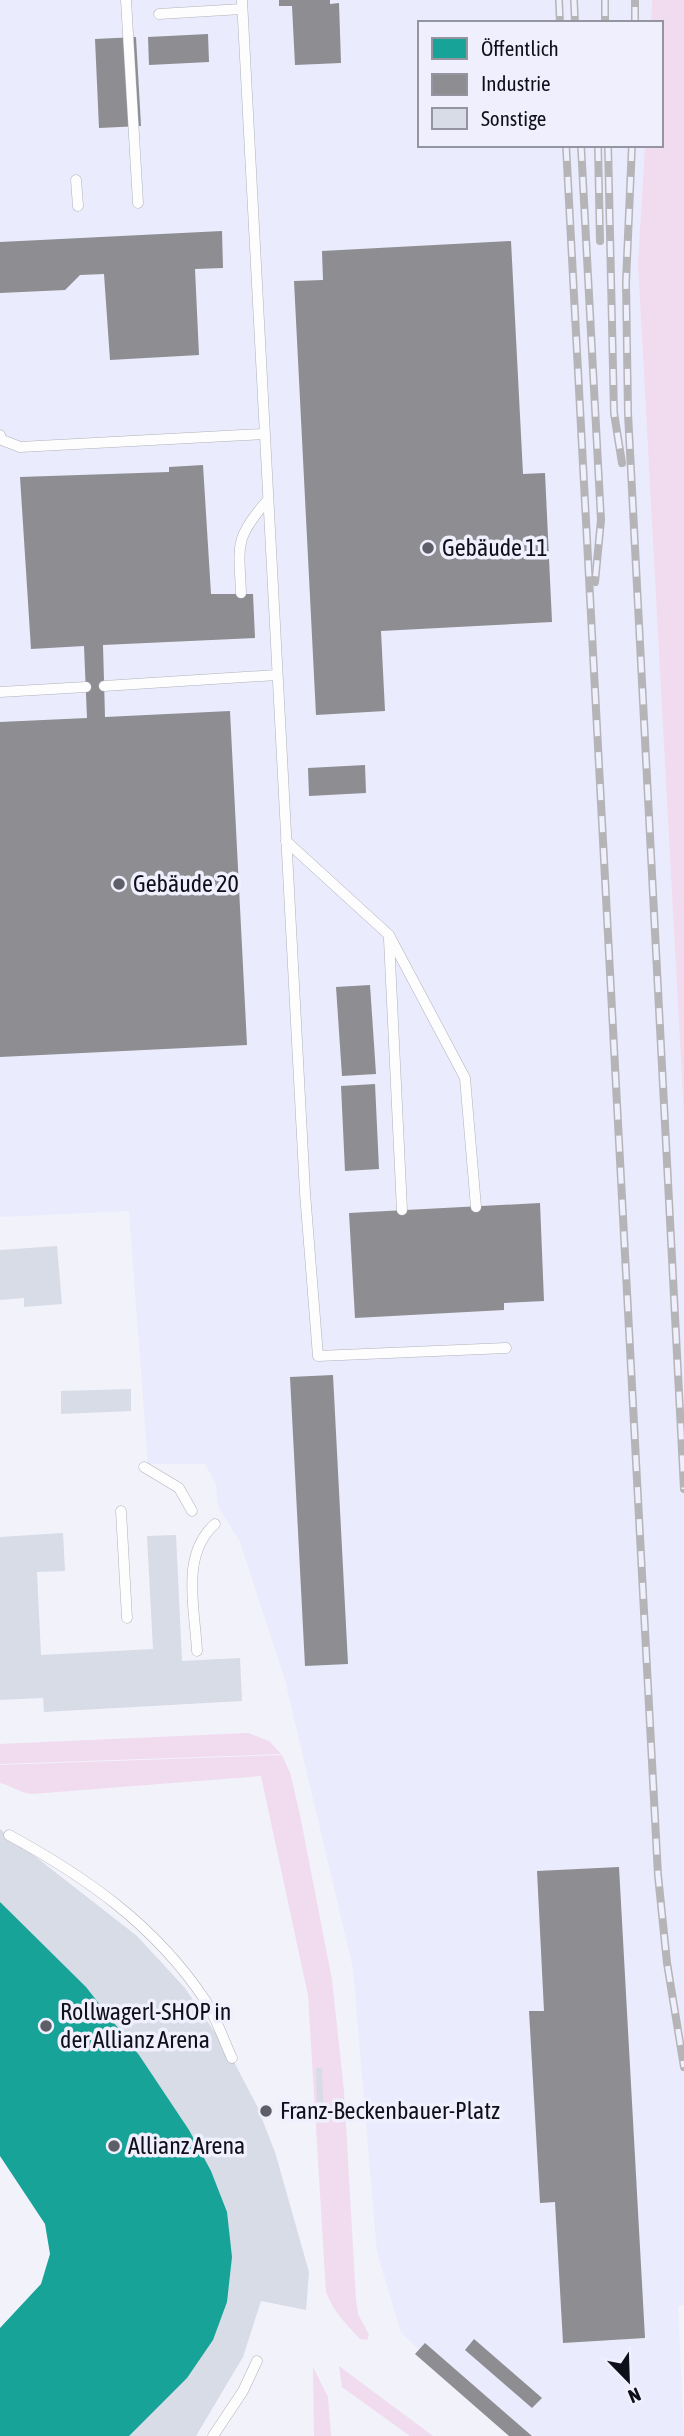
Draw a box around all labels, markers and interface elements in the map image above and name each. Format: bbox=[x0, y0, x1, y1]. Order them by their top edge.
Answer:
legend bbox=[418, 21, 663, 147]
text: Öffentlich bbox=[481, 36, 559, 60]
text: Industrie bbox=[481, 71, 551, 95]
text: Sonstige bbox=[481, 106, 546, 130]
place label: Gebäude 11 bbox=[442, 534, 548, 561]
marker: Gebäude 11 bbox=[420, 540, 436, 556]
place label: Gebäude 20 bbox=[133, 870, 239, 897]
marker: Gebäude 20 bbox=[111, 876, 127, 892]
place label: Rollwagerl-SHOP in der Allianz Arena bbox=[60, 1998, 231, 2053]
marker: Rollwagerl-SHOP in der Allianz Arena bbox=[38, 2018, 54, 2034]
place label: Franz-Beckenbauer-Platz bbox=[280, 2097, 500, 2124]
marker: Franz-Beckenbauer-Platz bbox=[258, 2103, 274, 2119]
place label: Allianz Arena bbox=[128, 2132, 245, 2159]
marker: Allianz Arena bbox=[106, 2138, 122, 2154]
north arrow bbox=[593, 2345, 663, 2415]
text: N bbox=[625, 2383, 644, 2408]

